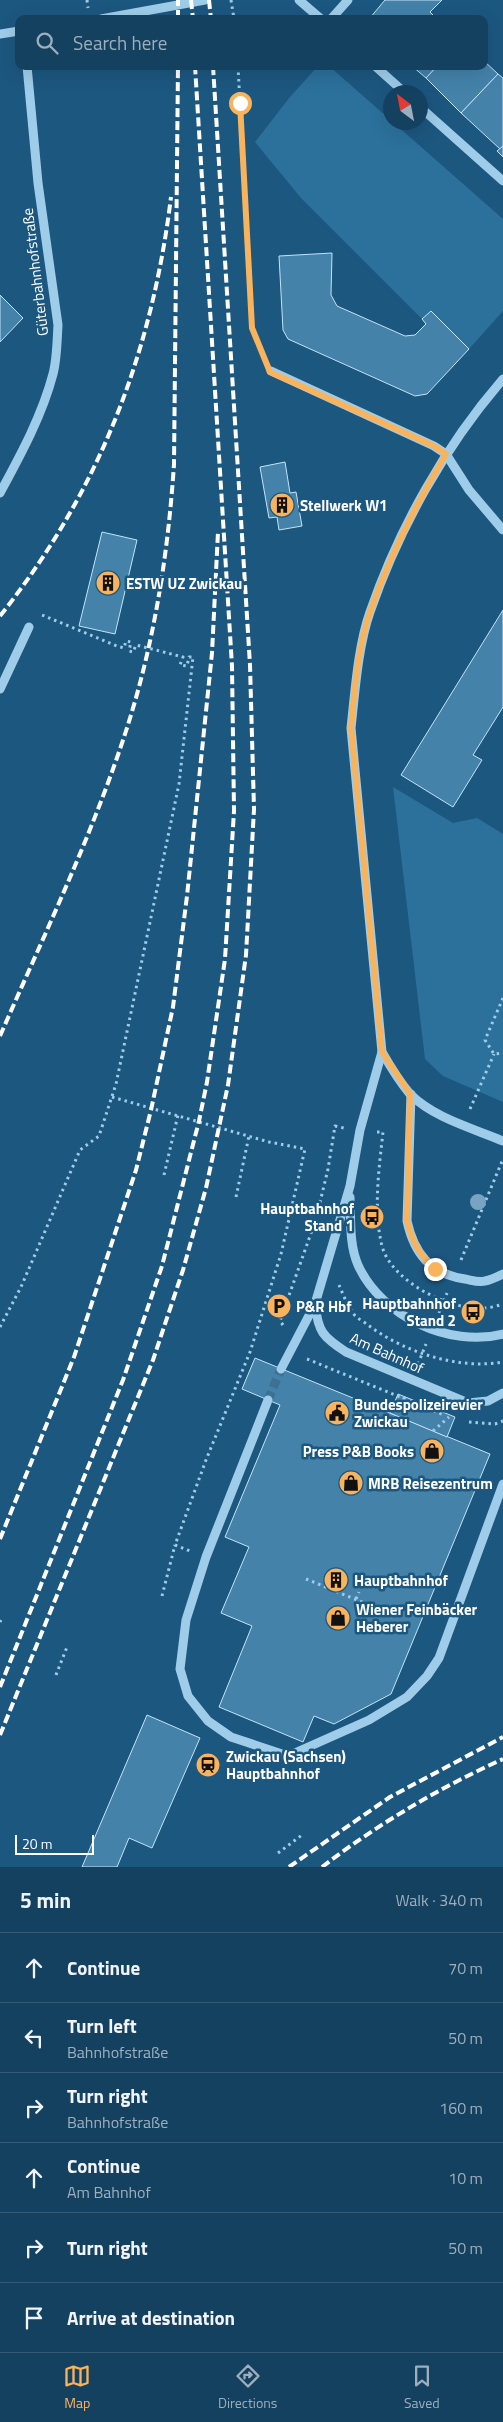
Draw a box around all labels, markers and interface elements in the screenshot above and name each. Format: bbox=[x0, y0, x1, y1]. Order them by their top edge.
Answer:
search box bbox=[15, 15, 488, 70]
text: Search here bbox=[73, 28, 167, 57]
icon: search bbox=[33, 29, 61, 57]
north arrow bbox=[383, 85, 428, 130]
route start bbox=[229, 92, 252, 115]
street label: Güterbahnhofstraße bbox=[16, 207, 54, 337]
building icon: Stellwerk W1 bbox=[269, 492, 295, 518]
place label: Stellwerk W1 bbox=[300, 494, 387, 517]
building icon: ESTW UZ Zwickau bbox=[95, 570, 121, 596]
place label: ESTW UZ Zwickau bbox=[126, 572, 242, 595]
place label: Hauptbahnhof Stand 1 bbox=[260, 1197, 355, 1237]
bus stop icon: Hauptbahnhof Stand 1 bbox=[359, 1204, 385, 1230]
route end bbox=[424, 1258, 447, 1281]
place label: Hauptbahnhof Stand 2 bbox=[362, 1292, 457, 1332]
parking icon: P&R Hbf bbox=[266, 1293, 292, 1319]
place label: P&R Hbf bbox=[296, 1295, 352, 1318]
bus stop icon: Hauptbahnhof Stand 2 bbox=[460, 1299, 486, 1325]
street label: Am Bahnhof bbox=[346, 1327, 428, 1380]
place label: Bundespolizeirevier Zwickau bbox=[354, 1393, 483, 1433]
public building icon: Bundespolizeirevier Zwickau bbox=[324, 1400, 350, 1426]
shop icon: Press P&B Books bbox=[419, 1438, 445, 1464]
place label: Press P&B Books bbox=[303, 1440, 414, 1463]
shop icon: MRB Reisezentrum bbox=[338, 1470, 364, 1496]
place label: MRB Reisezentrum bbox=[368, 1472, 493, 1495]
building icon: Hauptbahnhof bbox=[323, 1567, 349, 1593]
place label: Hauptbahnhof bbox=[354, 1569, 448, 1592]
place label: Wiener Feinbäcker Heberer bbox=[356, 1598, 478, 1638]
shop icon: Wiener Feinbäcker Heberer bbox=[325, 1605, 351, 1631]
place label: Zwickau (Sachsen) Hauptbahnhof bbox=[226, 1745, 346, 1785]
station icon: Zwickau (Sachsen) Hauptbahnhof bbox=[195, 1752, 221, 1778]
scale bar bbox=[15, 1832, 94, 1855]
text: 20 m bbox=[22, 1833, 52, 1854]
text: 5 min bbox=[20, 1884, 71, 1916]
text: Walk · 340 m bbox=[395, 1888, 483, 1912]
text: Continue bbox=[67, 1953, 140, 1982]
icon: ahead bbox=[20, 1954, 48, 1982]
text: 70 m bbox=[448, 1956, 483, 1980]
text: Turn left bbox=[67, 2011, 137, 2040]
icon: left bbox=[20, 2024, 48, 2052]
text: 50 m bbox=[448, 2026, 483, 2050]
text: Bahnhofstraße bbox=[67, 2040, 168, 2064]
text: Turn right bbox=[67, 2081, 148, 2110]
icon: right bbox=[20, 2094, 48, 2122]
text: 160 m bbox=[439, 2096, 483, 2120]
text: Bahnhofstraße bbox=[67, 2110, 168, 2134]
text: Continue bbox=[67, 2151, 140, 2180]
icon: ahead bbox=[20, 2164, 48, 2192]
text: 10 m bbox=[448, 2166, 483, 2190]
text: Am Bahnhof bbox=[67, 2180, 151, 2204]
text: Turn right bbox=[67, 2233, 148, 2262]
icon: right bbox=[20, 2234, 48, 2262]
text: 50 m bbox=[448, 2236, 483, 2260]
text: Arrive at destination bbox=[67, 2303, 235, 2332]
icon: arrive bbox=[20, 2304, 48, 2332]
tab: Map bbox=[63, 2362, 91, 2413]
tab: Directions bbox=[218, 2362, 277, 2413]
tab: Saved bbox=[404, 2362, 440, 2413]

